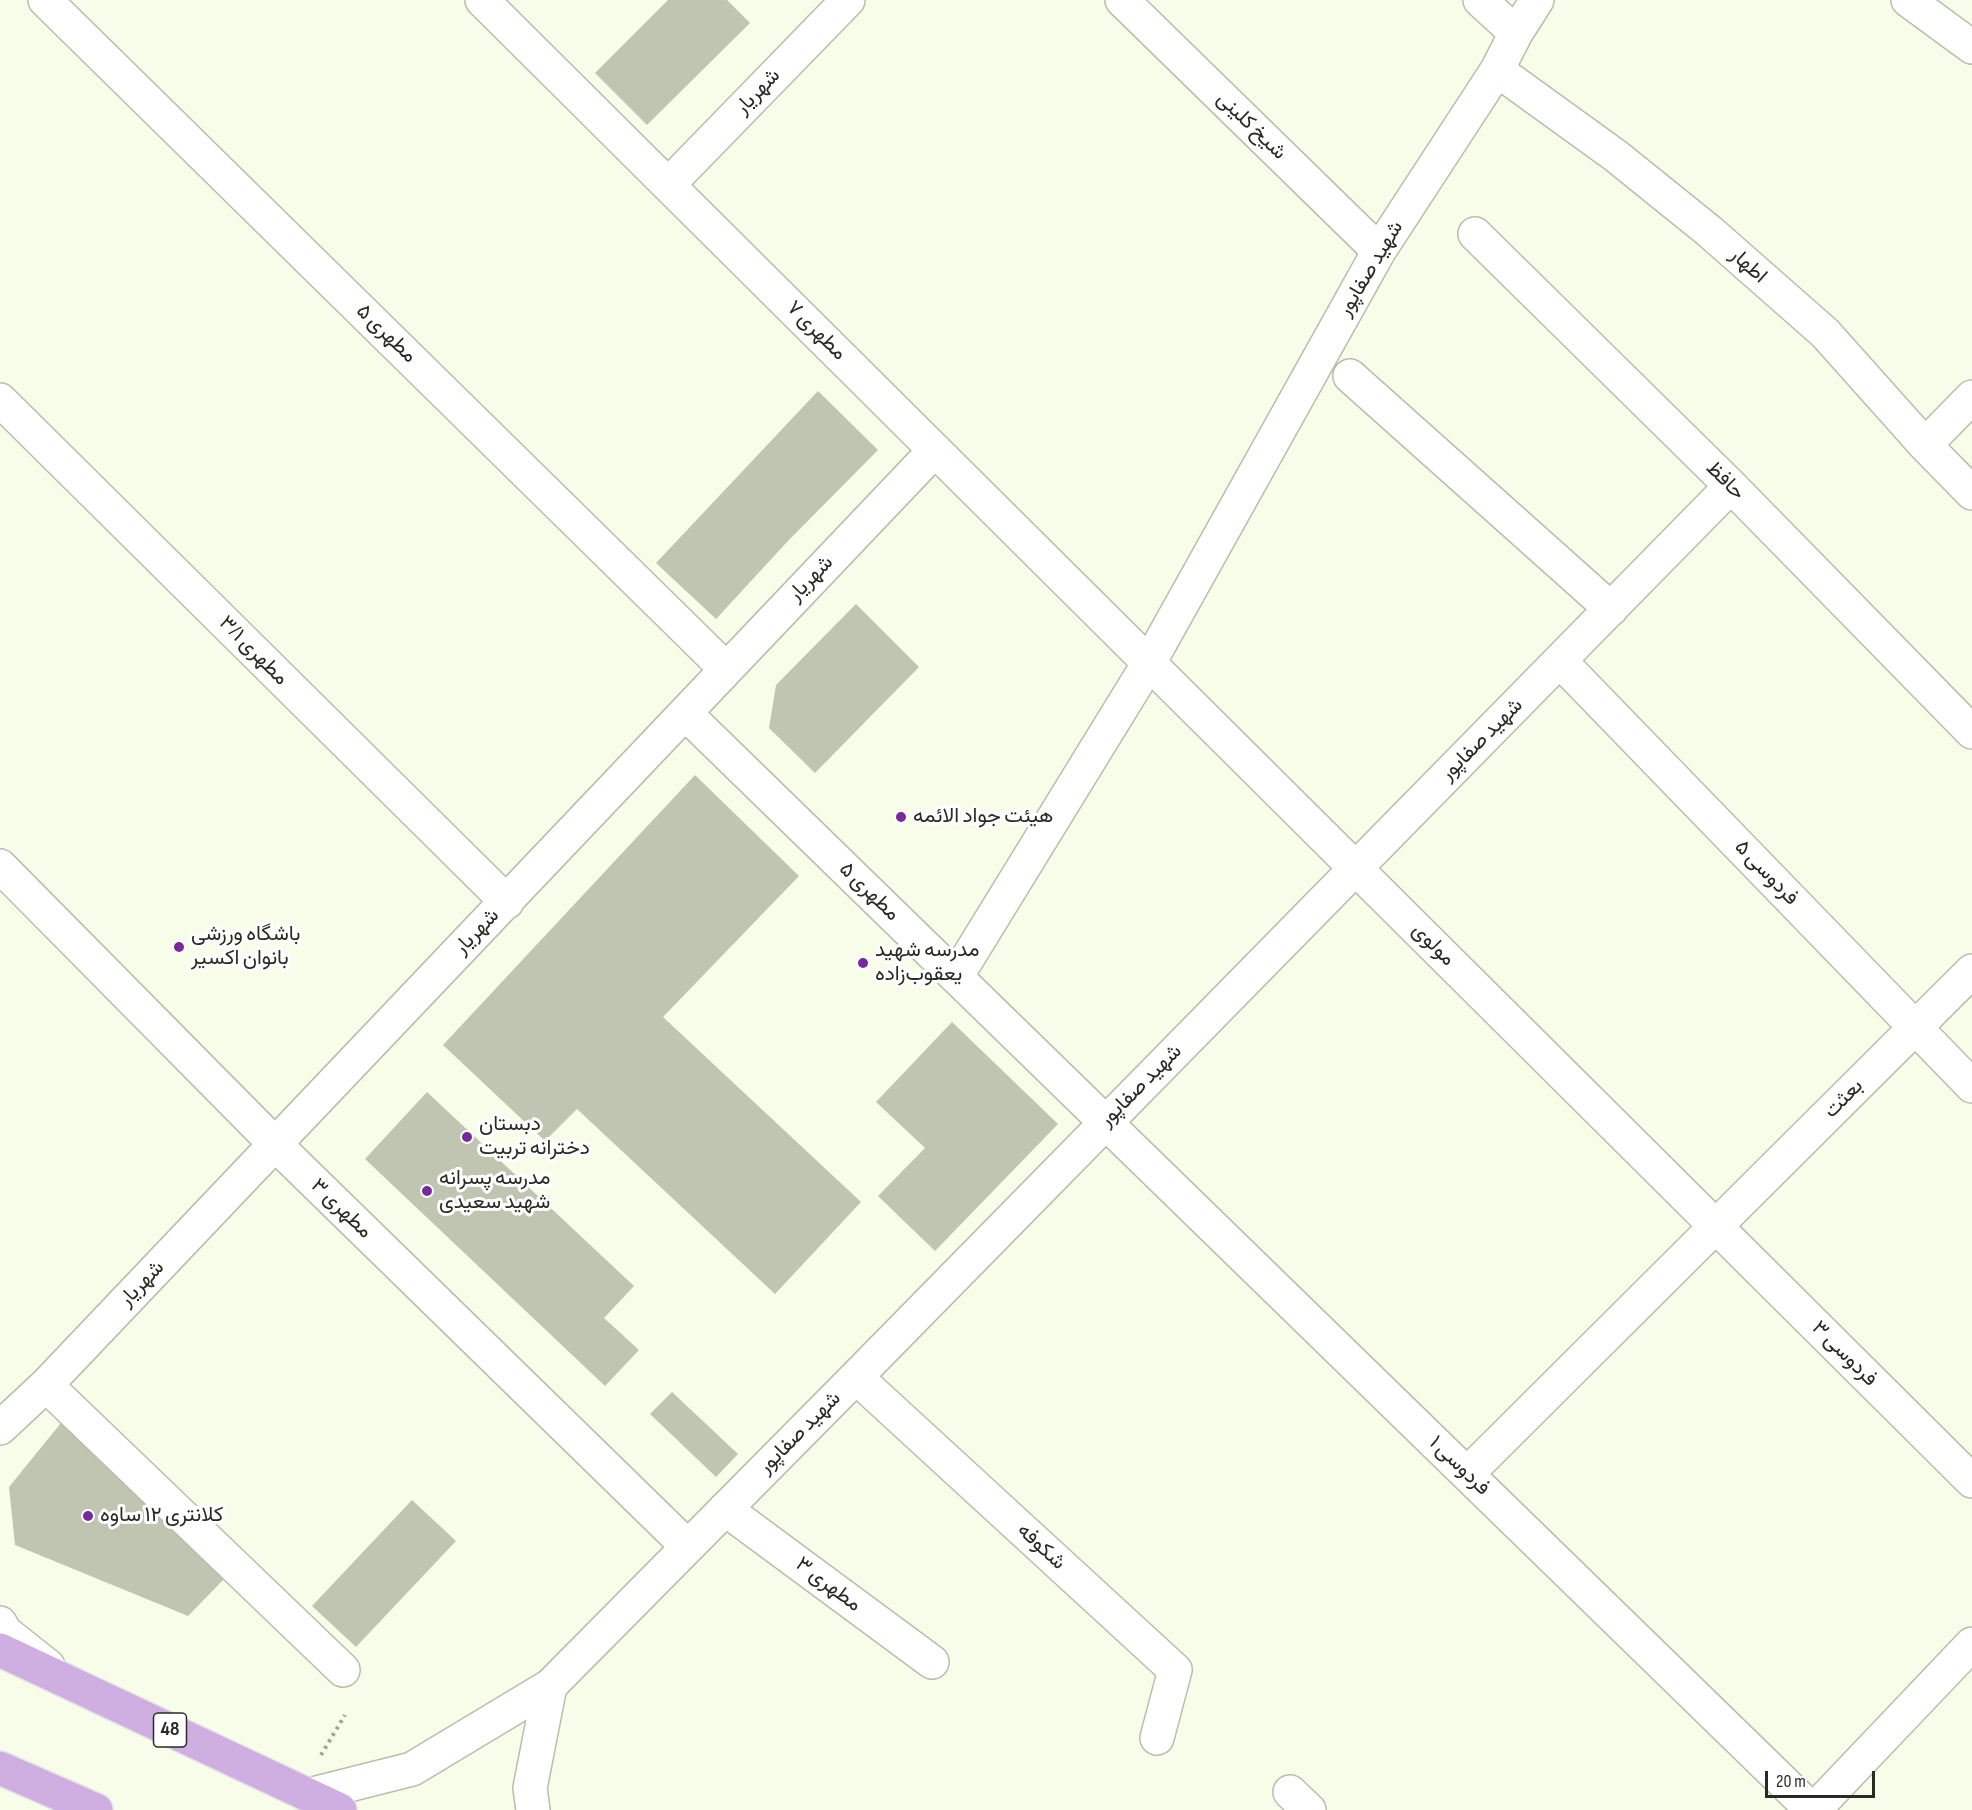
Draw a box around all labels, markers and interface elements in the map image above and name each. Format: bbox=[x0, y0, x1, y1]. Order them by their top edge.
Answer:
street label: شهریار bbox=[730, 64, 786, 120]
street label: شیخ کلینی bbox=[1211, 87, 1291, 165]
street label: شهید صفاپور bbox=[1333, 217, 1409, 321]
street label: اطهار bbox=[1724, 243, 1772, 289]
street label: مطهری ۷ bbox=[781, 296, 851, 366]
street label: مطهری ۵ bbox=[350, 299, 422, 369]
street label: حافظ bbox=[1700, 456, 1750, 506]
street label: شهریار bbox=[783, 551, 839, 607]
street label: مطهری ۳/۱ bbox=[213, 611, 293, 691]
street label: شهید صفاپور bbox=[1435, 693, 1529, 787]
place label: هیئت جواد الائمه bbox=[913, 804, 1053, 830]
marker: هیئت جواد الائمه bbox=[894, 810, 908, 824]
street label: فردوسی ۵ bbox=[1729, 835, 1803, 911]
street label: مطهری ۵ bbox=[833, 857, 905, 927]
street label: شهریار bbox=[449, 904, 505, 960]
street label: مولوی bbox=[1406, 918, 1460, 972]
place label: باشگاه ورزشی بانوان اکسیر bbox=[191, 922, 301, 972]
place label: مدرسه شهید یعقوب‌زاده bbox=[875, 938, 980, 988]
marker: باشگاه ورزشی بانوان اکسیر bbox=[172, 940, 186, 954]
marker: مدرسه شهید یعقوب‌زاده bbox=[856, 956, 870, 970]
street label: شهید صفاپور bbox=[1094, 1039, 1188, 1133]
street label: بعثت bbox=[1819, 1074, 1869, 1124]
place label: دبستان دخترانه تربیت bbox=[479, 1112, 590, 1162]
marker: دبستان دخترانه تربیت bbox=[460, 1130, 474, 1144]
place label: مدرسه پسرانه شهید سعیدی bbox=[439, 1166, 550, 1216]
street label: مطهری ۳ bbox=[305, 1174, 377, 1244]
marker: مدرسه پسرانه شهید سعیدی bbox=[420, 1184, 434, 1198]
street label: شهریار bbox=[114, 1256, 170, 1312]
street label: فردوسی ۳ bbox=[1806, 1316, 1882, 1392]
street label: شهید صفاپور bbox=[753, 1386, 847, 1480]
street label: فردوسی ۱ bbox=[1423, 1431, 1495, 1501]
place label: کلانتری ۱۲ ساوه bbox=[100, 1503, 223, 1529]
marker: کلانتری ۱۲ ساوه bbox=[81, 1509, 95, 1523]
street label: شکوفه bbox=[1012, 1518, 1070, 1576]
street label: مطهری ۳ bbox=[790, 1552, 866, 1618]
road number: 48 bbox=[154, 1713, 186, 1747]
scale bar bbox=[1768, 1759, 1878, 1797]
text: 20 m bbox=[1776, 1771, 1806, 1792]

